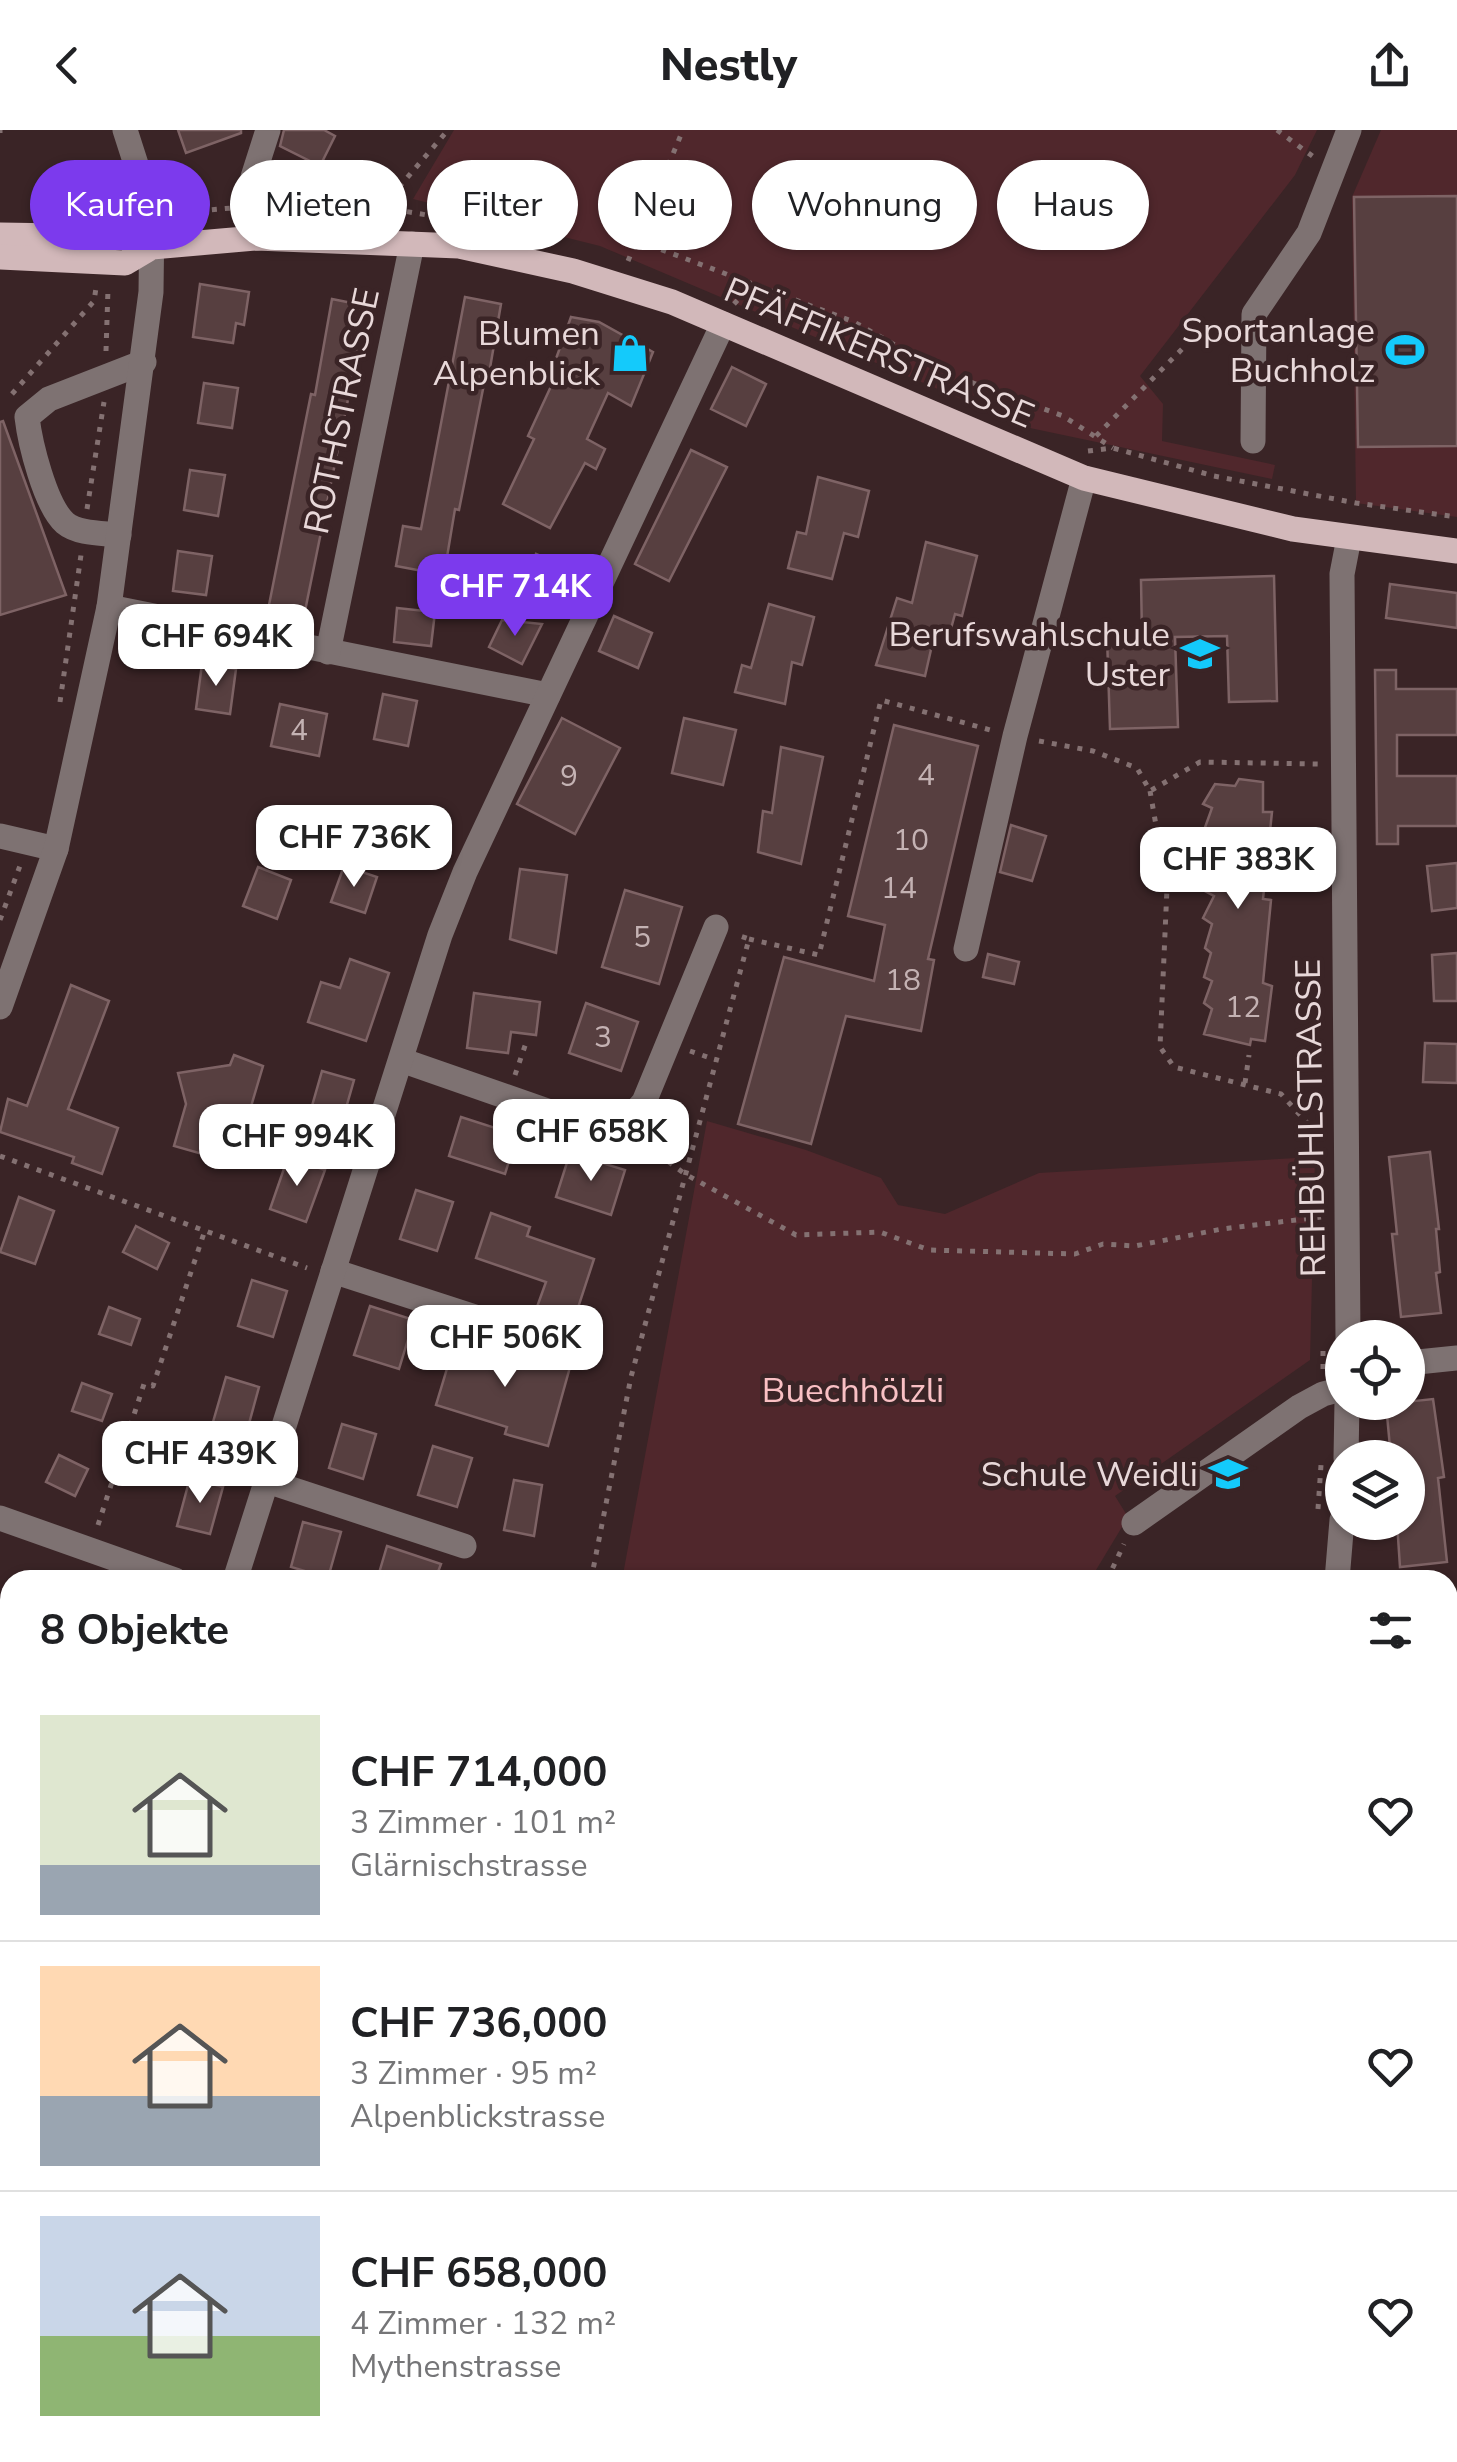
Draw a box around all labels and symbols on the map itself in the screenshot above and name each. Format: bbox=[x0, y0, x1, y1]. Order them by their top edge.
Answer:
street label: PFÄFFIKERSTRASSE bbox=[717, 267, 1041, 439]
street label: ROTHSTRASSE bbox=[293, 284, 391, 538]
place label: Sportanlage Buchholz bbox=[1181, 307, 1375, 394]
place label: Blumen Alpenblick bbox=[433, 310, 600, 397]
sports icon: Sportanlage Buchholz bbox=[1384, 329, 1426, 371]
shop icon: Blumen Alpenblick bbox=[609, 332, 651, 374]
pin: CHF 714K bbox=[412, 554, 618, 639]
pin: CHF 694K bbox=[113, 604, 319, 689]
place label: Berufswahlschule Uster bbox=[889, 611, 1170, 698]
school or university icon: Berufswahlschule Uster bbox=[1179, 633, 1221, 675]
house number: 4 bbox=[290, 710, 308, 751]
house number: 4 bbox=[917, 755, 935, 796]
house number: 9 bbox=[560, 756, 578, 797]
pin: CHF 736K bbox=[251, 805, 457, 890]
house number: 10 bbox=[893, 820, 929, 861]
pin: CHF 383K bbox=[1135, 827, 1341, 912]
house number: 14 bbox=[881, 868, 917, 909]
house number: 5 bbox=[633, 917, 651, 958]
street label: REHBÜHLSTRASSE bbox=[1285, 958, 1337, 1278]
house number: 18 bbox=[885, 960, 921, 1001]
house number: 12 bbox=[1225, 987, 1261, 1028]
house number: 3 bbox=[594, 1017, 612, 1058]
pin: CHF 658K bbox=[488, 1099, 694, 1184]
pin: CHF 994K bbox=[194, 1104, 400, 1189]
pin: CHF 506K bbox=[402, 1305, 608, 1390]
park label: Buechhölzli bbox=[762, 1367, 944, 1414]
pin: CHF 439K bbox=[97, 1421, 303, 1506]
place label: Schule Weidli bbox=[981, 1451, 1198, 1498]
school or university icon: Schule Weidli bbox=[1207, 1453, 1249, 1495]

